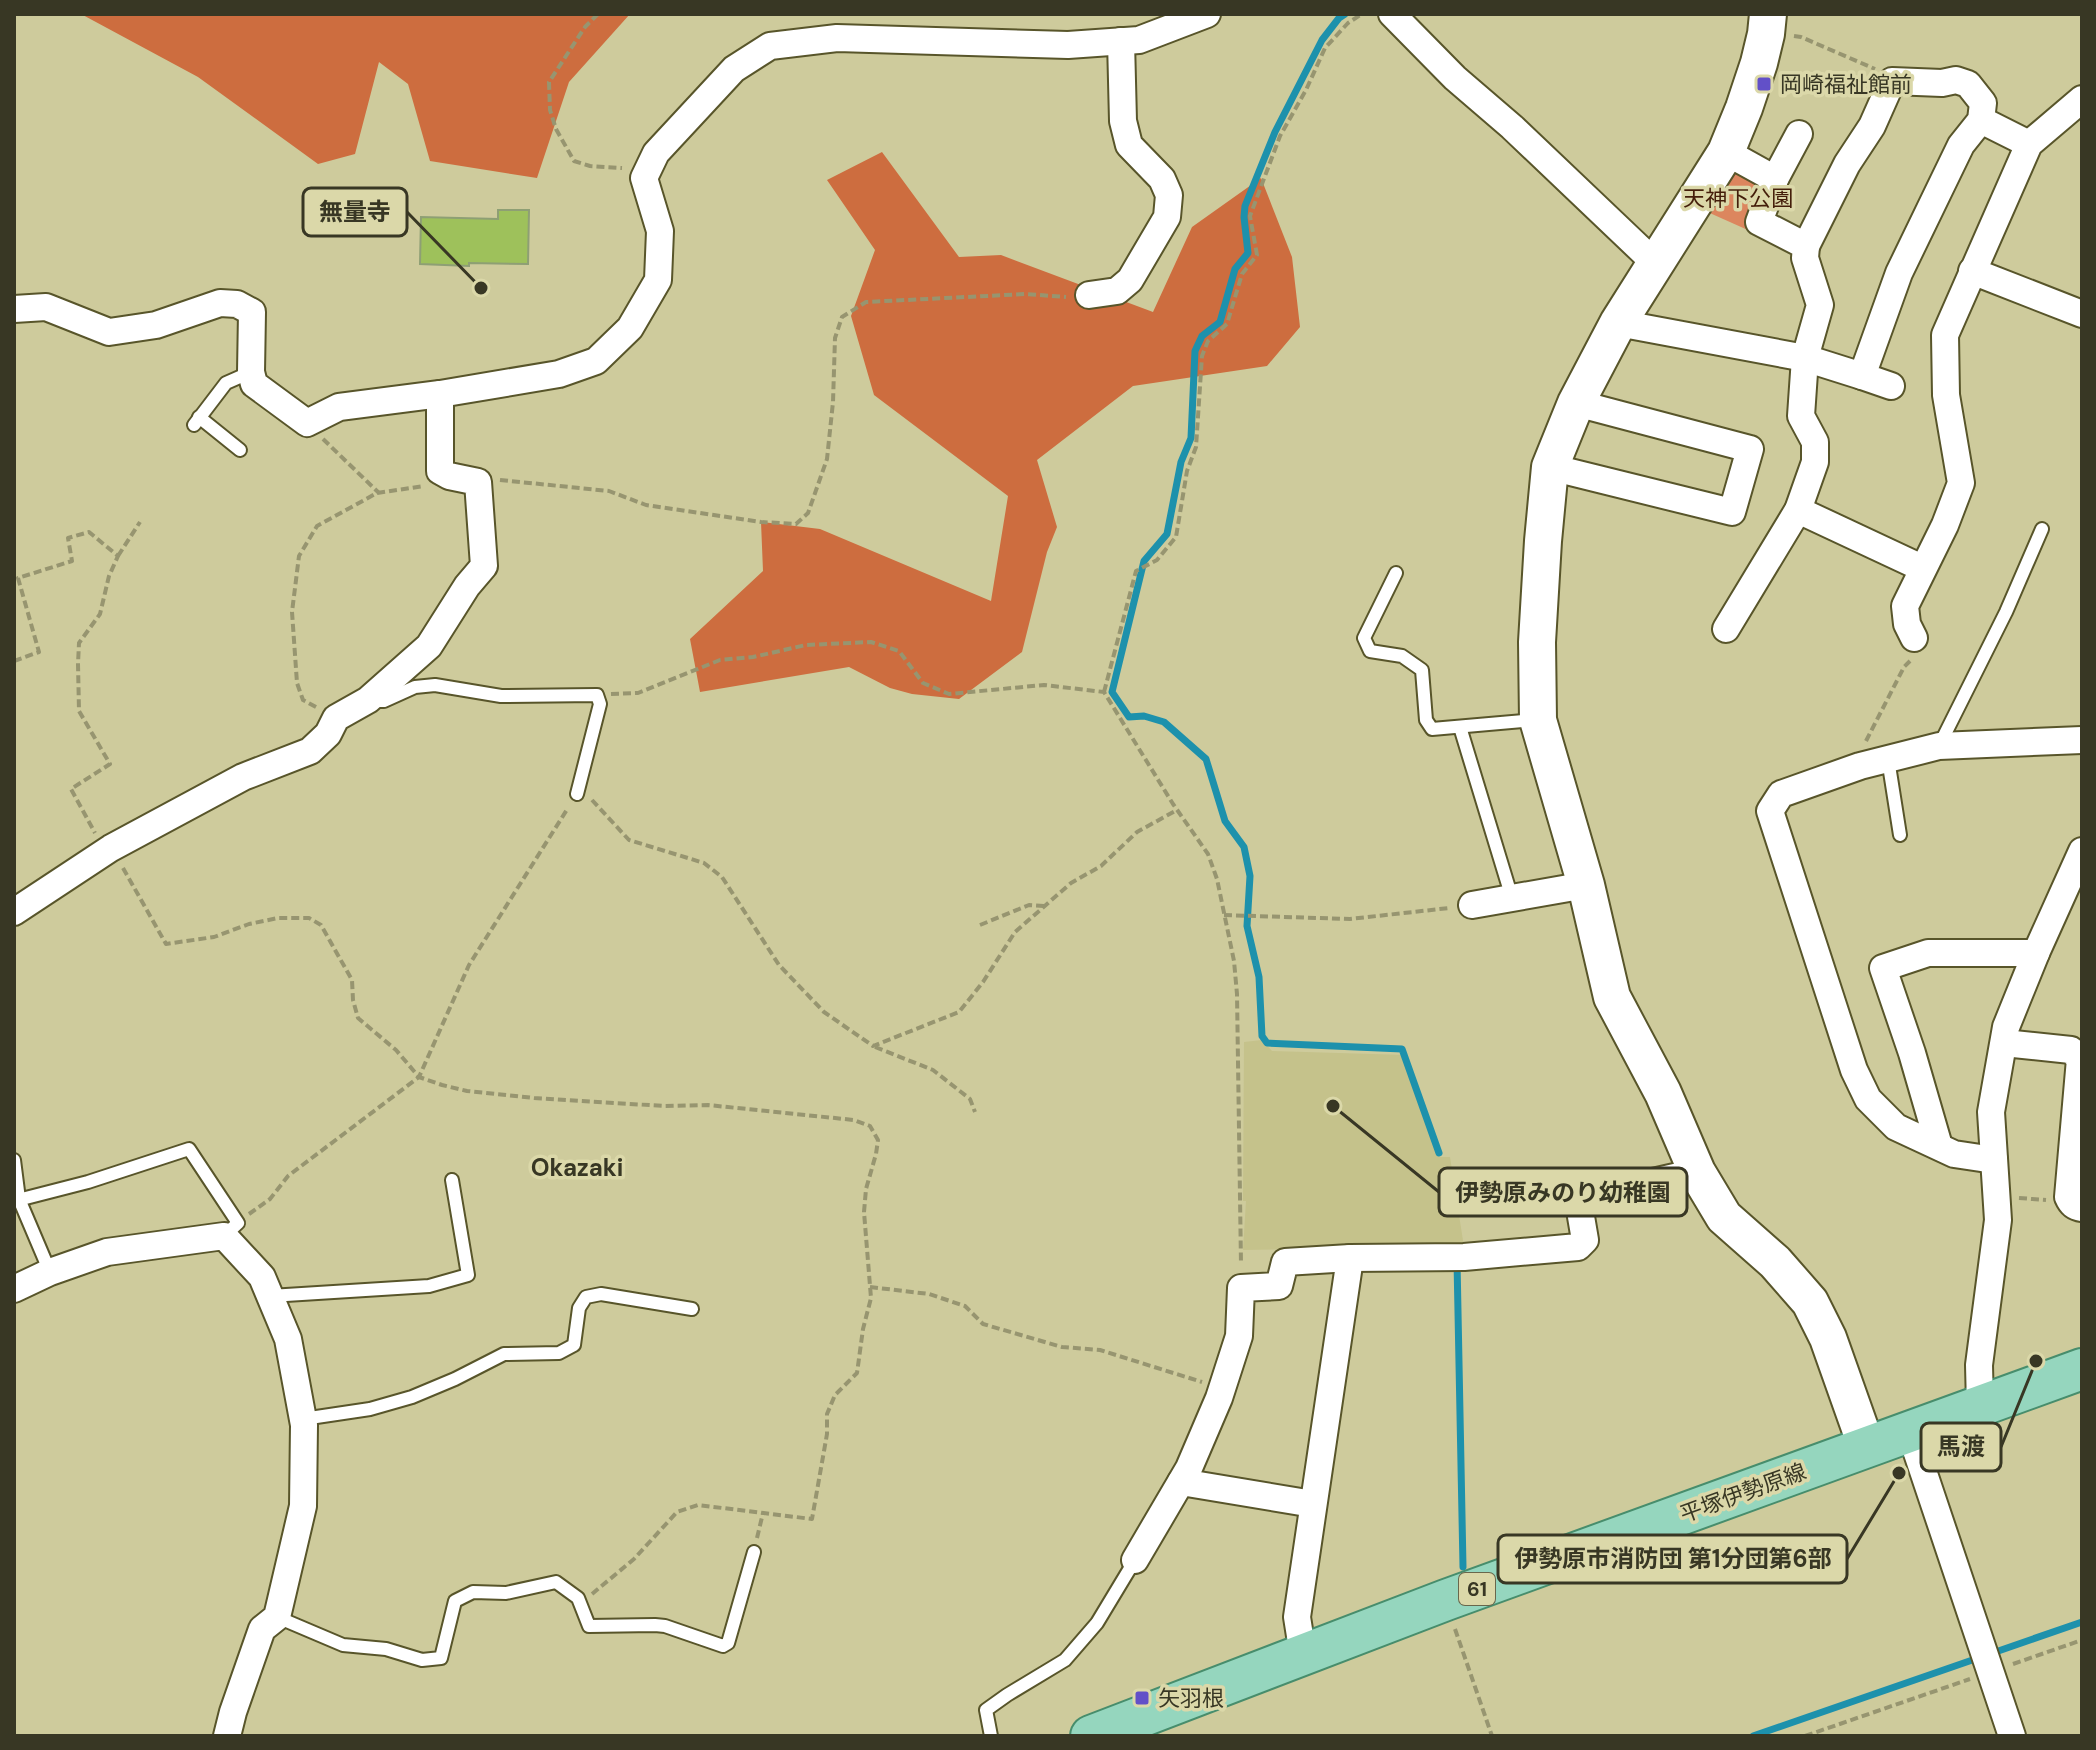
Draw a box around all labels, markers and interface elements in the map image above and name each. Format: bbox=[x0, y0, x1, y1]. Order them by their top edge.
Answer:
place label: 岡崎福祉館前 bbox=[1780, 70, 1912, 99]
marker: 岡崎福祉館前 bbox=[1755, 75, 1773, 93]
park label: 天神下公園 bbox=[1683, 184, 1793, 213]
callout: 無量寺 bbox=[303, 188, 407, 236]
text: 無量寺 bbox=[319, 196, 391, 227]
district label: Okazaki bbox=[531, 1152, 623, 1183]
callout: 伊勢原みのり幼稚園 bbox=[1439, 1168, 1687, 1216]
text: 伊勢原みのり幼稚園 bbox=[1455, 1177, 1671, 1208]
callout: 馬渡 bbox=[1921, 1423, 2001, 1471]
text: 馬渡 bbox=[1937, 1431, 1985, 1462]
street label: 平塚伊勢原線 bbox=[1676, 1457, 1810, 1529]
callout: 伊勢原市消防団 第1分団第6部 bbox=[1498, 1535, 1847, 1583]
text: 伊勢原市消防団 第1分団第6部 bbox=[1514, 1543, 1832, 1574]
road number: 61 bbox=[1459, 1573, 1495, 1605]
place label: 矢羽根 bbox=[1158, 1684, 1224, 1713]
marker: 矢羽根 bbox=[1133, 1689, 1151, 1707]

